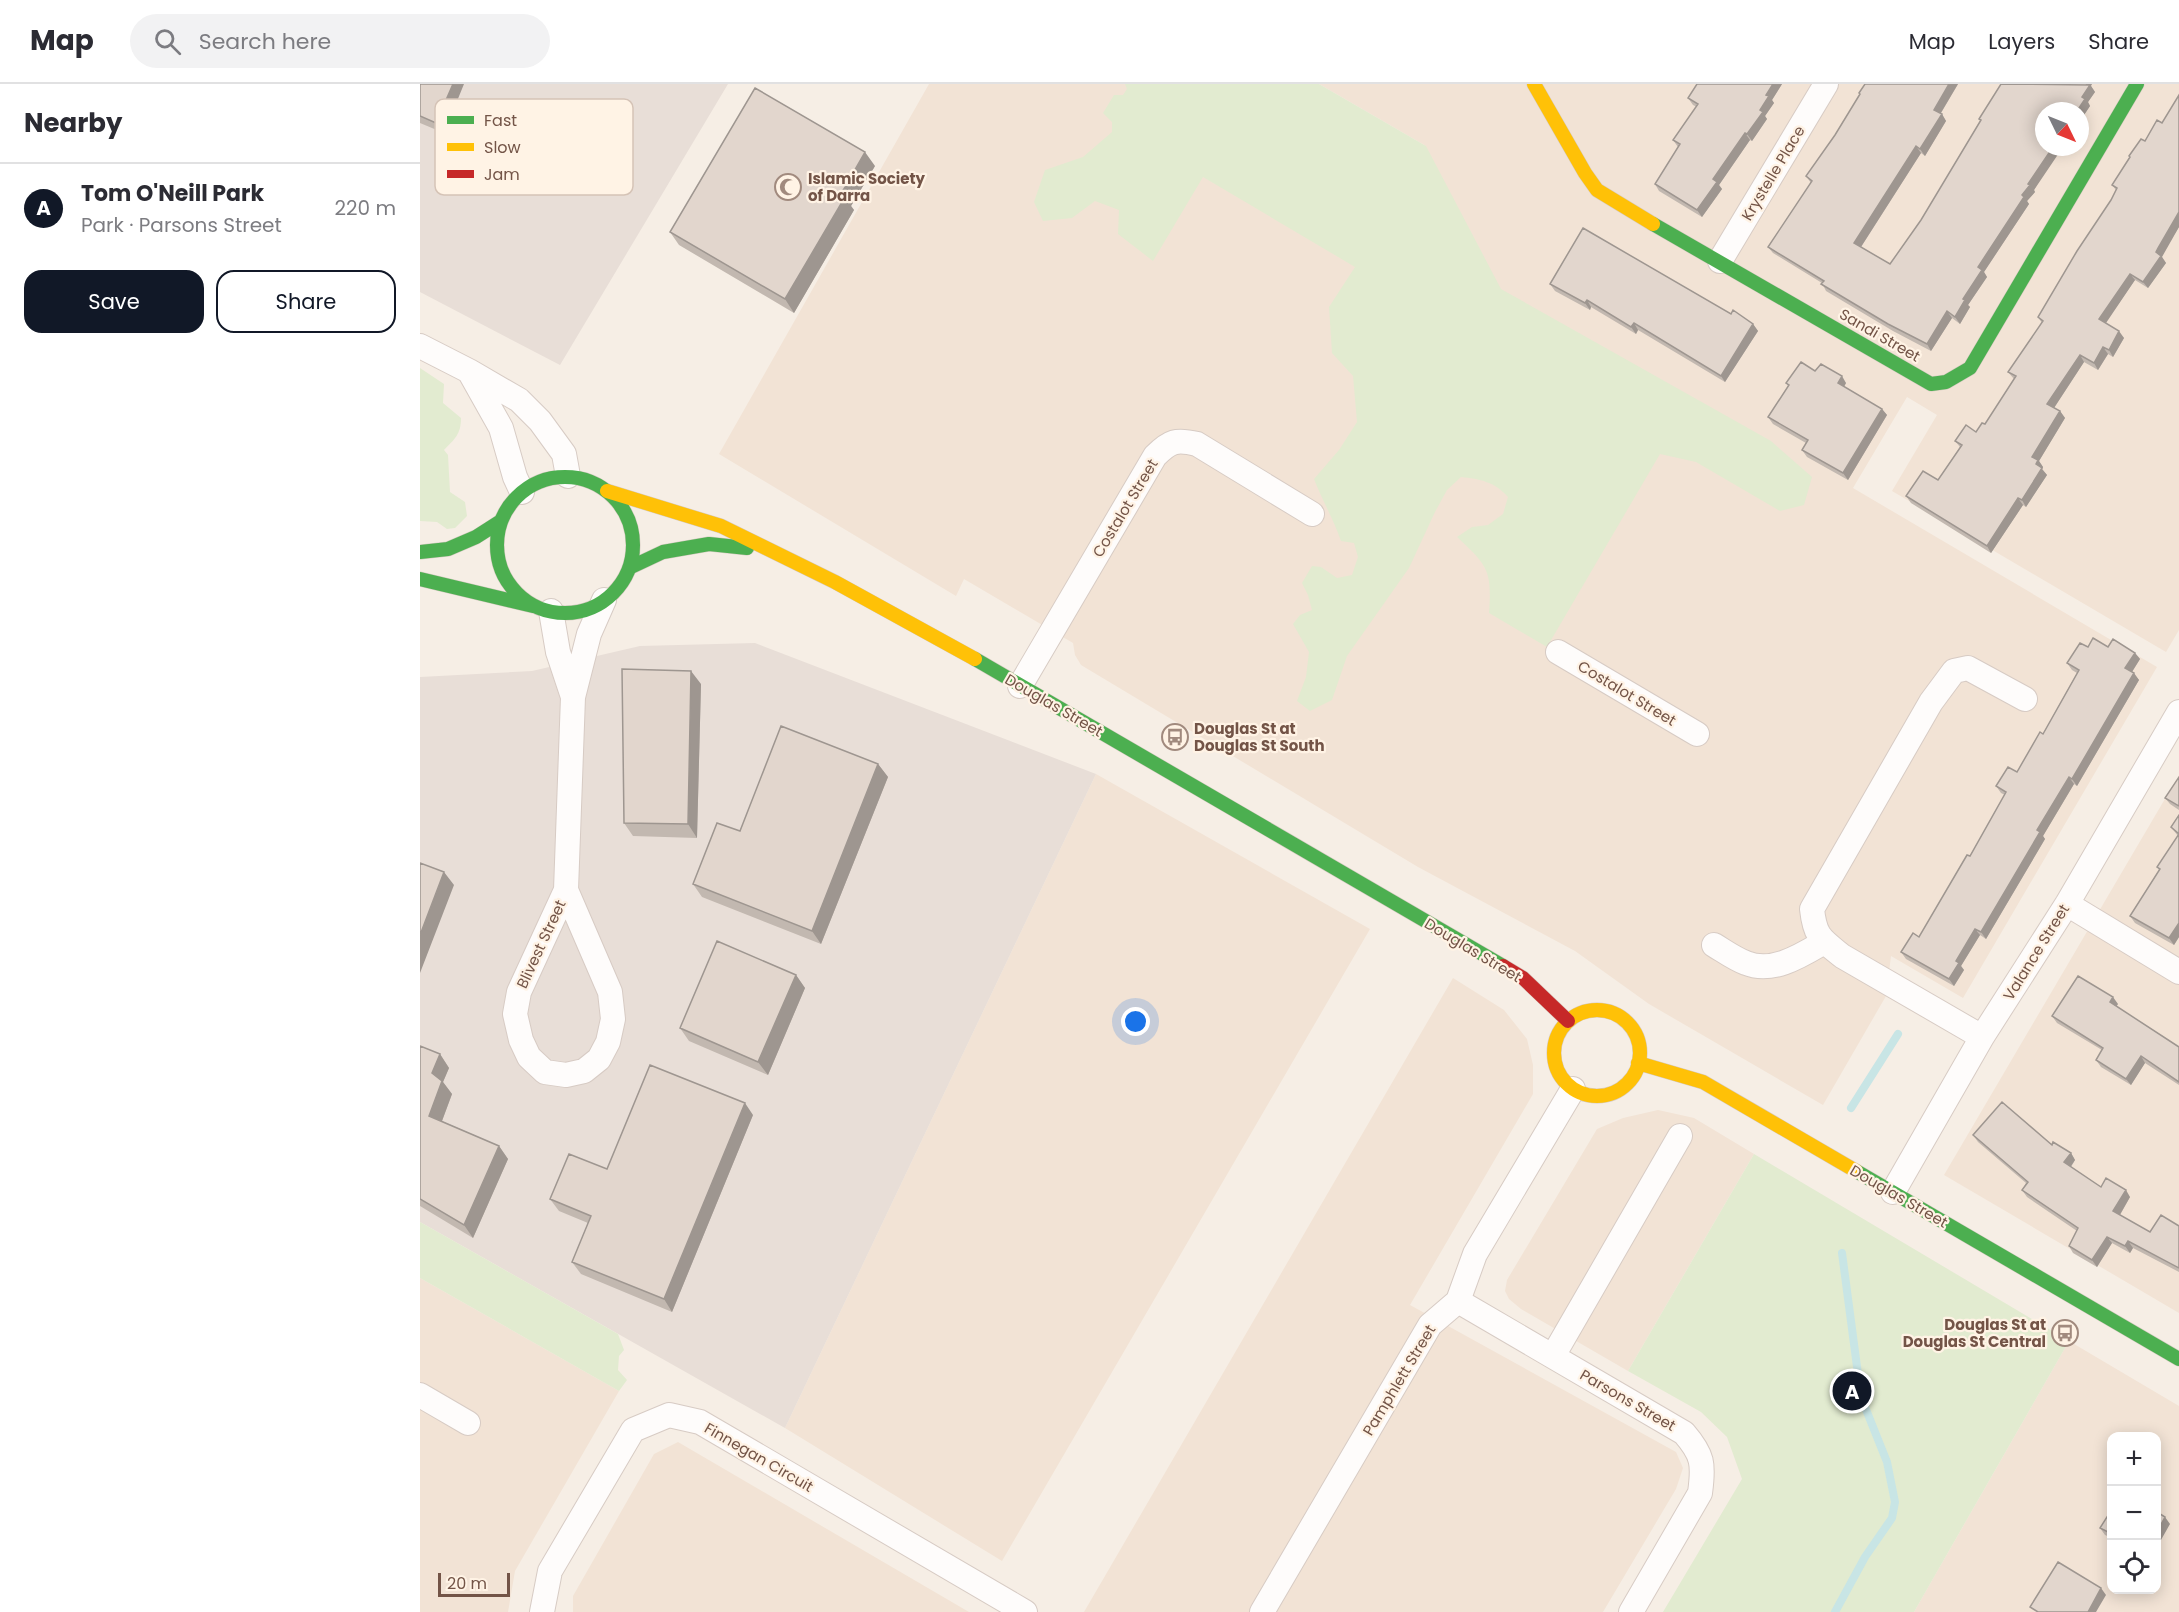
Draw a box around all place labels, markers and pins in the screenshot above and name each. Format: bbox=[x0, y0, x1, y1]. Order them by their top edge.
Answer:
place label: Islamic Society of Darra bbox=[808, 168, 926, 206]
mosque icon: Islamic Society of Darra bbox=[773, 172, 803, 202]
place label: Douglas St at Douglas St South bbox=[1194, 718, 1325, 756]
bus stop icon: Douglas St at Douglas St South bbox=[1160, 722, 1190, 752]
place label: Douglas St at Douglas St Central bbox=[1903, 1314, 2046, 1352]
bus stop icon: Douglas St at Douglas St Central bbox=[2050, 1318, 2080, 1348]
pin: A bbox=[1832, 1368, 1872, 1414]

